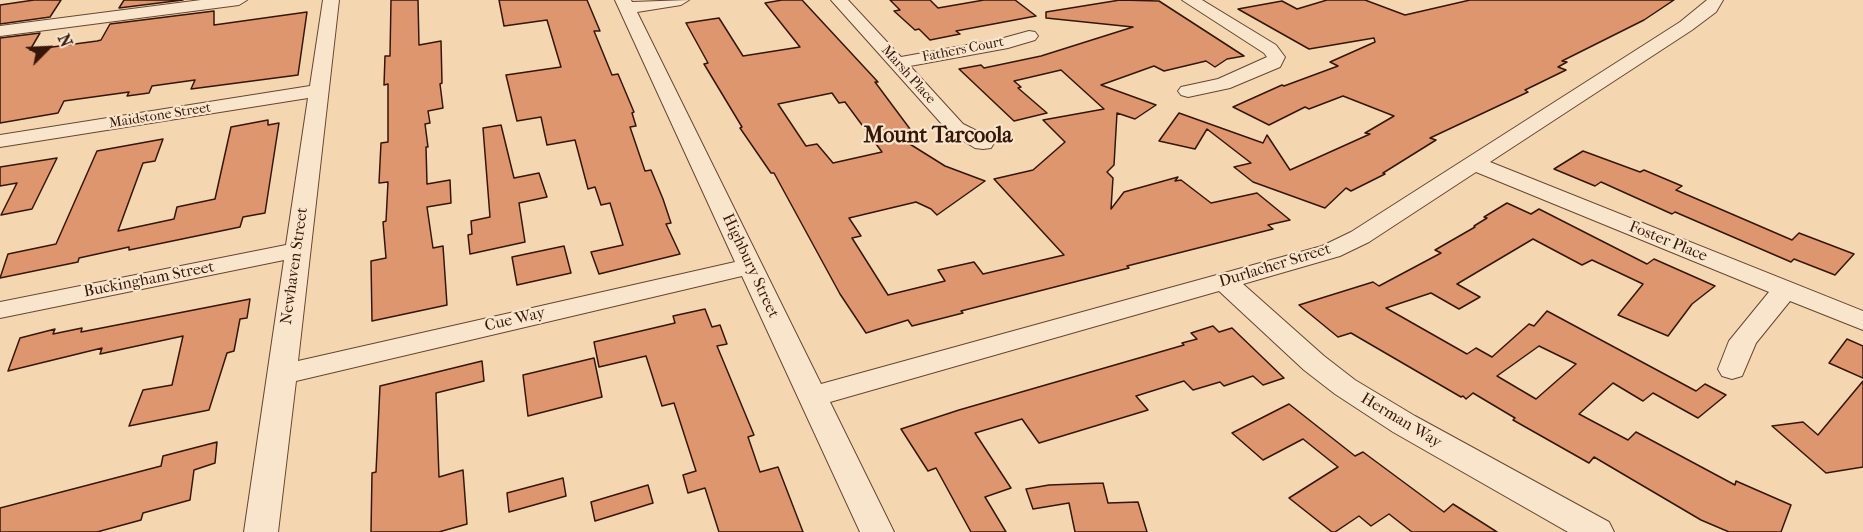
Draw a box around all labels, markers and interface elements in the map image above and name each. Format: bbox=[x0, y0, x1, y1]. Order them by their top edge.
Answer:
north arrow bbox=[18, 18, 78, 78]
text: N bbox=[54, 31, 76, 50]
street label: Fathers Court bbox=[921, 34, 1005, 66]
street label: Marsh Place bbox=[877, 42, 939, 108]
street label: Maidstone Street bbox=[108, 100, 212, 132]
district label: Mount Tarcoola bbox=[864, 124, 1012, 150]
street label: Newhaven Street bbox=[277, 206, 313, 326]
street label: Highbury Street bbox=[717, 211, 783, 321]
street label: Foster Place bbox=[1626, 218, 1710, 266]
street label: Durlacher Street bbox=[1217, 240, 1333, 292]
street label: Buckingham Street bbox=[82, 258, 216, 302]
street label: Cue Way bbox=[483, 304, 547, 336]
street label: Herman Way bbox=[1357, 389, 1445, 453]

